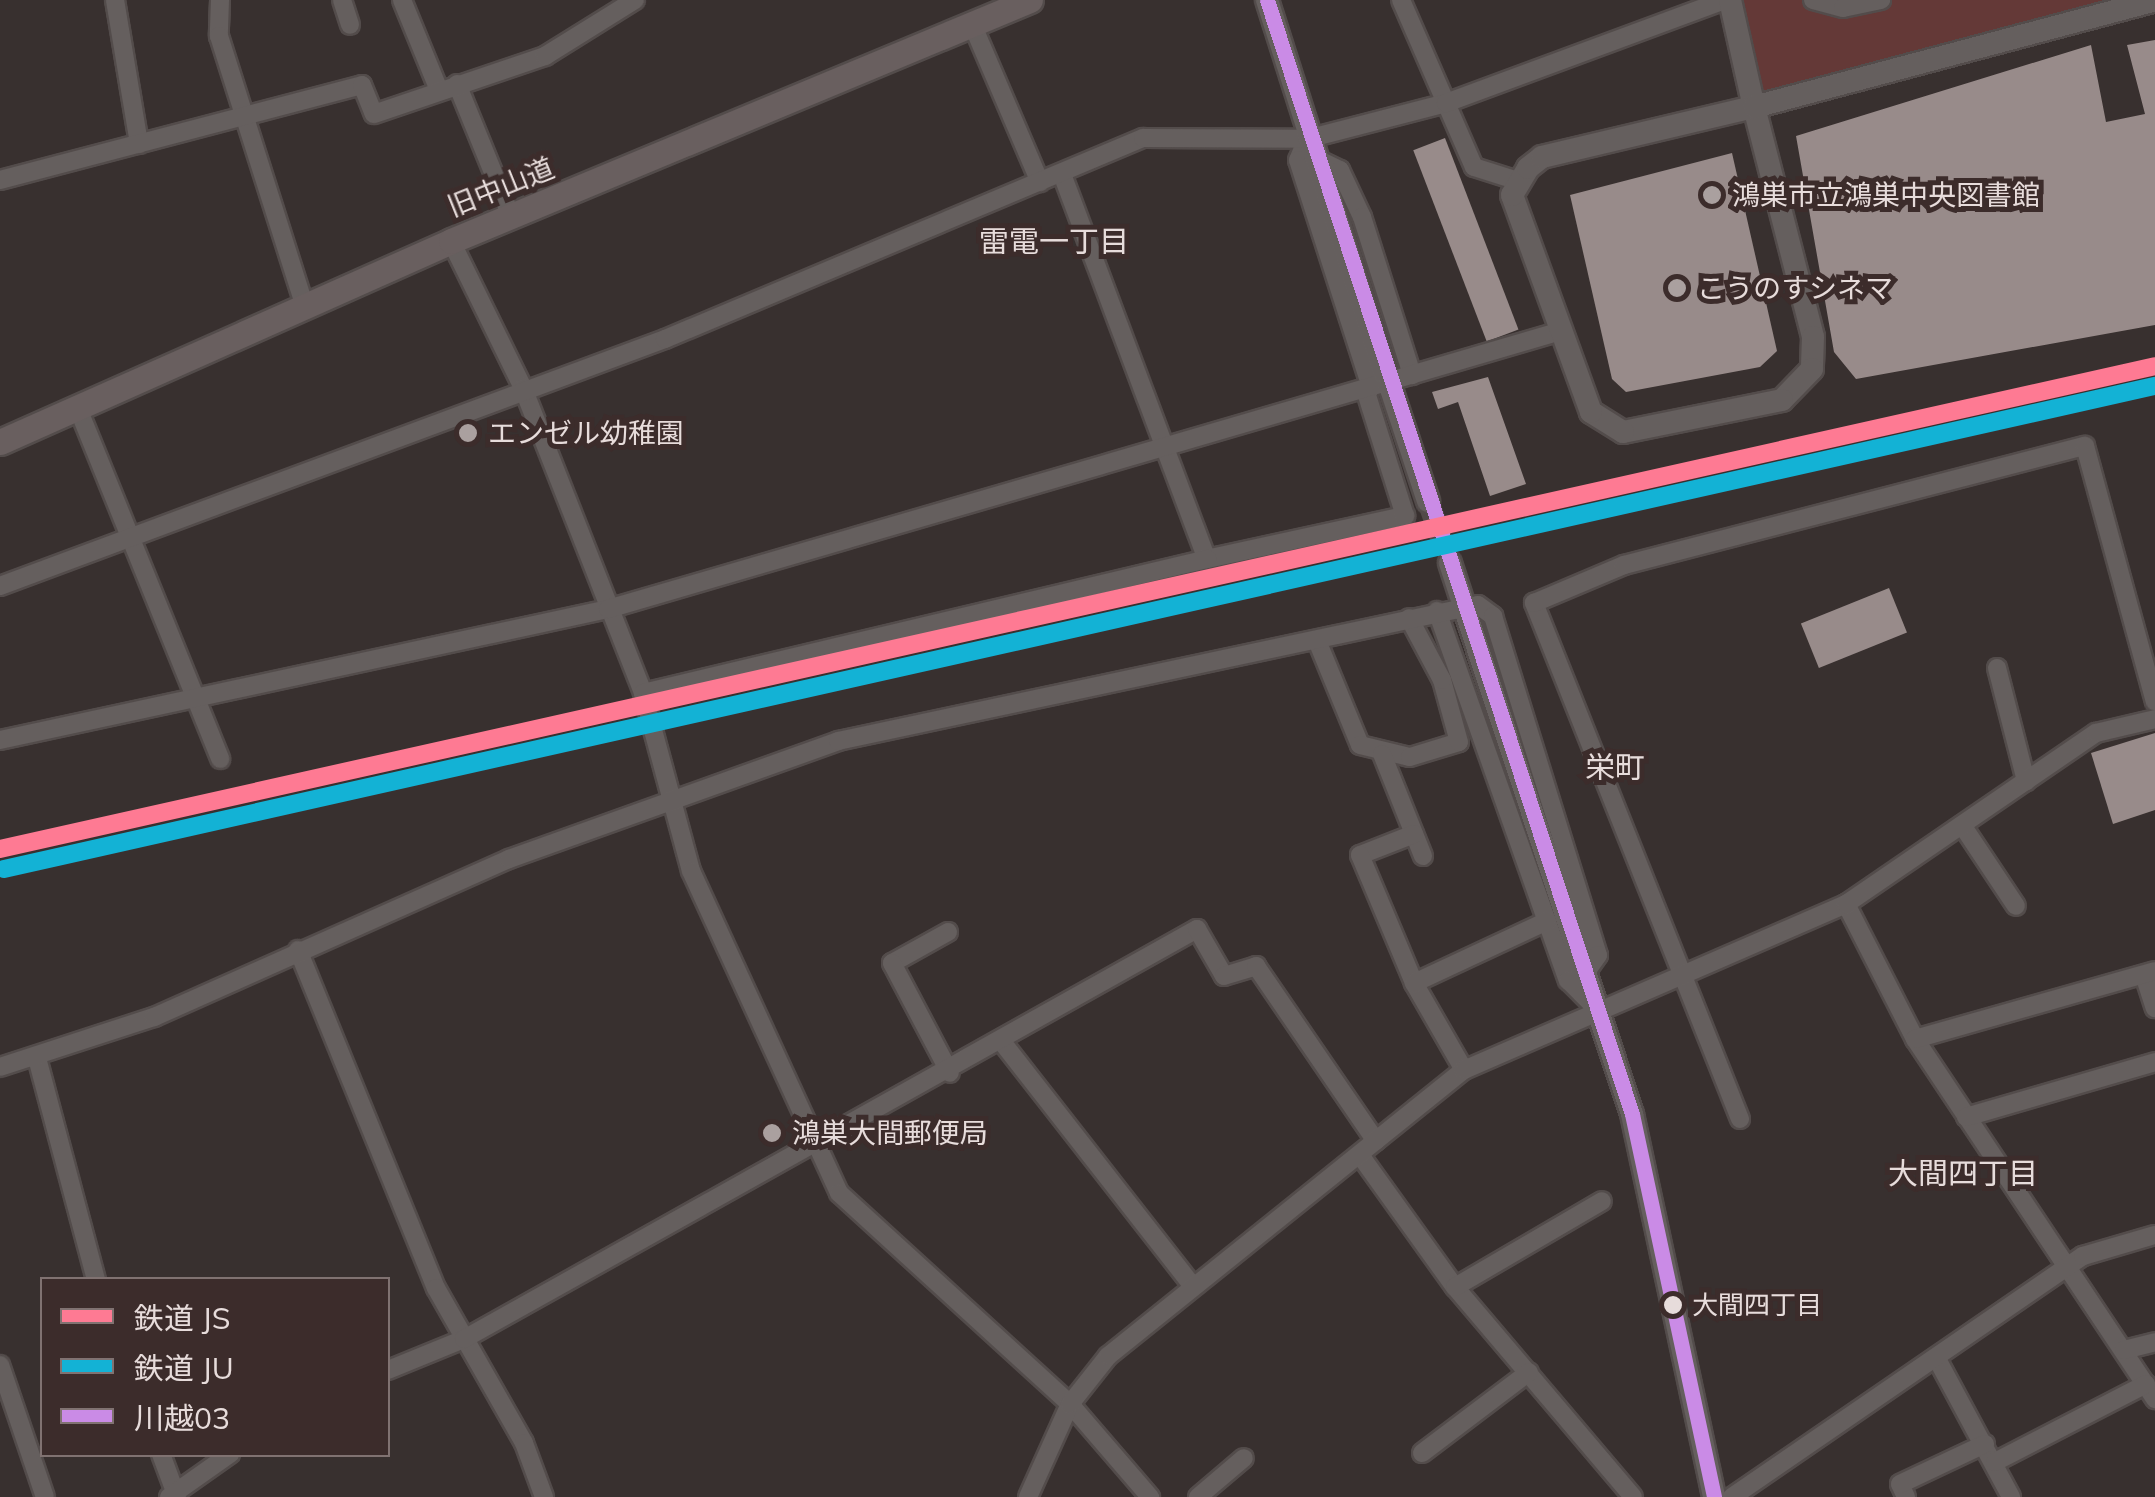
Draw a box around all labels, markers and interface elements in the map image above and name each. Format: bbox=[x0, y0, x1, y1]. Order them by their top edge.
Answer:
street label: 旧中山道 bbox=[443, 150, 559, 224]
place label: 鴻巣市立鴻巣中央図書館 bbox=[1732, 178, 2040, 212]
marker: 鴻巣市立鴻巣中央図書館 bbox=[1701, 184, 1723, 206]
district label: 雷電一丁目 bbox=[979, 223, 1129, 259]
place label: こうのすシネマ bbox=[1697, 271, 1893, 305]
marker: こうのすシネマ bbox=[1666, 277, 1688, 299]
place label: エンゼル幼稚園 bbox=[488, 416, 684, 450]
marker: エンゼル幼稚園 bbox=[457, 422, 479, 444]
district label: 栄町 bbox=[1585, 749, 1645, 785]
place label: 鴻巣大間郵便局 bbox=[792, 1116, 988, 1150]
marker: 鴻巣大間郵便局 bbox=[761, 1122, 783, 1144]
district label: 大間四丁目 bbox=[1888, 1155, 2038, 1191]
legend bbox=[40, 1277, 390, 1457]
place label: 大間四丁目 bbox=[1692, 1289, 1822, 1321]
marker: 大間四丁目 bbox=[1663, 1295, 1683, 1315]
text: 鉄道 JS bbox=[134, 1299, 230, 1337]
text: 鉄道 JU bbox=[134, 1349, 234, 1387]
text: 川越03 bbox=[134, 1399, 230, 1437]

